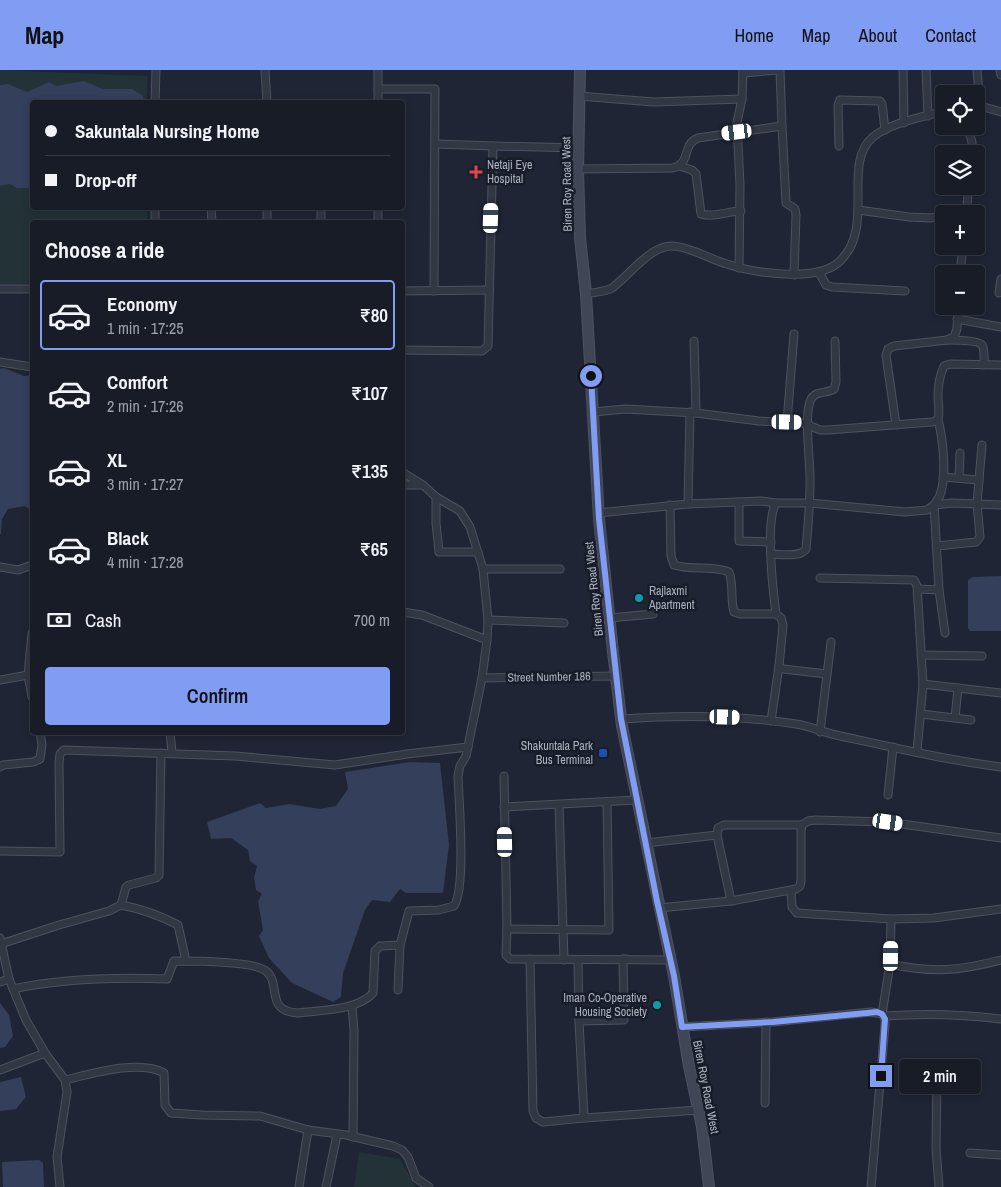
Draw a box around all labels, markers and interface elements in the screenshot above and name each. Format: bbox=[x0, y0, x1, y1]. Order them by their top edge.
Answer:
text: Map bbox=[25, 19, 64, 51]
text: Home bbox=[734, 23, 774, 48]
text: Map bbox=[802, 23, 831, 48]
text: About bbox=[859, 23, 897, 48]
text: Contact bbox=[925, 23, 976, 48]
map controls bbox=[935, 85, 985, 315]
button: locate bbox=[935, 85, 985, 135]
text: Sakuntala Nursing Home bbox=[75, 118, 259, 144]
car bbox=[721, 123, 752, 141]
street label: Biren Roy Road West bbox=[558, 136, 576, 232]
button: layers bbox=[935, 145, 985, 195]
place label: Netaji Eye Hospital bbox=[487, 157, 532, 187]
marker: Netaji Eye Hospital bbox=[469, 165, 483, 179]
text: Drop-off bbox=[75, 167, 136, 193]
car bbox=[482, 203, 499, 233]
button: + bbox=[935, 205, 985, 255]
text: Choose a ride bbox=[45, 235, 164, 265]
button: − bbox=[935, 265, 985, 315]
text: Economy bbox=[107, 291, 177, 317]
icon: car bbox=[47, 293, 92, 338]
text: ₹80 bbox=[360, 302, 388, 328]
text: 1 min · 17:25 bbox=[107, 317, 184, 339]
route start bbox=[580, 365, 602, 387]
text: Comfort bbox=[107, 369, 168, 395]
icon: car bbox=[47, 371, 92, 416]
text: ₹107 bbox=[351, 380, 388, 406]
text: 2 min · 17:26 bbox=[107, 395, 184, 417]
car bbox=[771, 414, 802, 430]
text: XL bbox=[107, 447, 127, 473]
icon: car bbox=[47, 449, 92, 494]
text: ₹135 bbox=[351, 458, 388, 484]
text: 3 min · 17:27 bbox=[107, 473, 184, 495]
text: Black bbox=[107, 525, 149, 551]
icon: car bbox=[47, 527, 92, 572]
text: ₹65 bbox=[360, 536, 388, 562]
street label: Biren Roy Road West bbox=[581, 541, 607, 637]
text: 4 min · 17:28 bbox=[107, 551, 184, 573]
place label: Rajlaxmi Apartment bbox=[648, 583, 695, 613]
marker: Rajlaxmi Apartment bbox=[633, 592, 645, 604]
icon: cash bbox=[45, 606, 73, 634]
text: Cash bbox=[85, 607, 121, 633]
text: 700 m bbox=[354, 609, 390, 631]
button: Confirm bbox=[45, 667, 390, 725]
street label: Street Number 186 bbox=[507, 668, 591, 686]
car bbox=[709, 709, 740, 725]
place label: Shakuntala Park Bus Terminal bbox=[521, 738, 593, 768]
marker: Shakuntala Park Bus Terminal bbox=[597, 747, 609, 759]
car bbox=[872, 812, 903, 832]
car bbox=[497, 827, 512, 857]
car bbox=[883, 941, 898, 971]
place label: Iman Co-Operative Housing Society bbox=[563, 990, 647, 1020]
marker: Iman Co-Operative Housing Society bbox=[651, 999, 663, 1011]
street label: Biren Roy Road West bbox=[689, 1039, 723, 1135]
callout: 2 min bbox=[898, 1058, 981, 1094]
route end bbox=[870, 1065, 892, 1087]
text: 2 min bbox=[923, 1065, 957, 1087]

